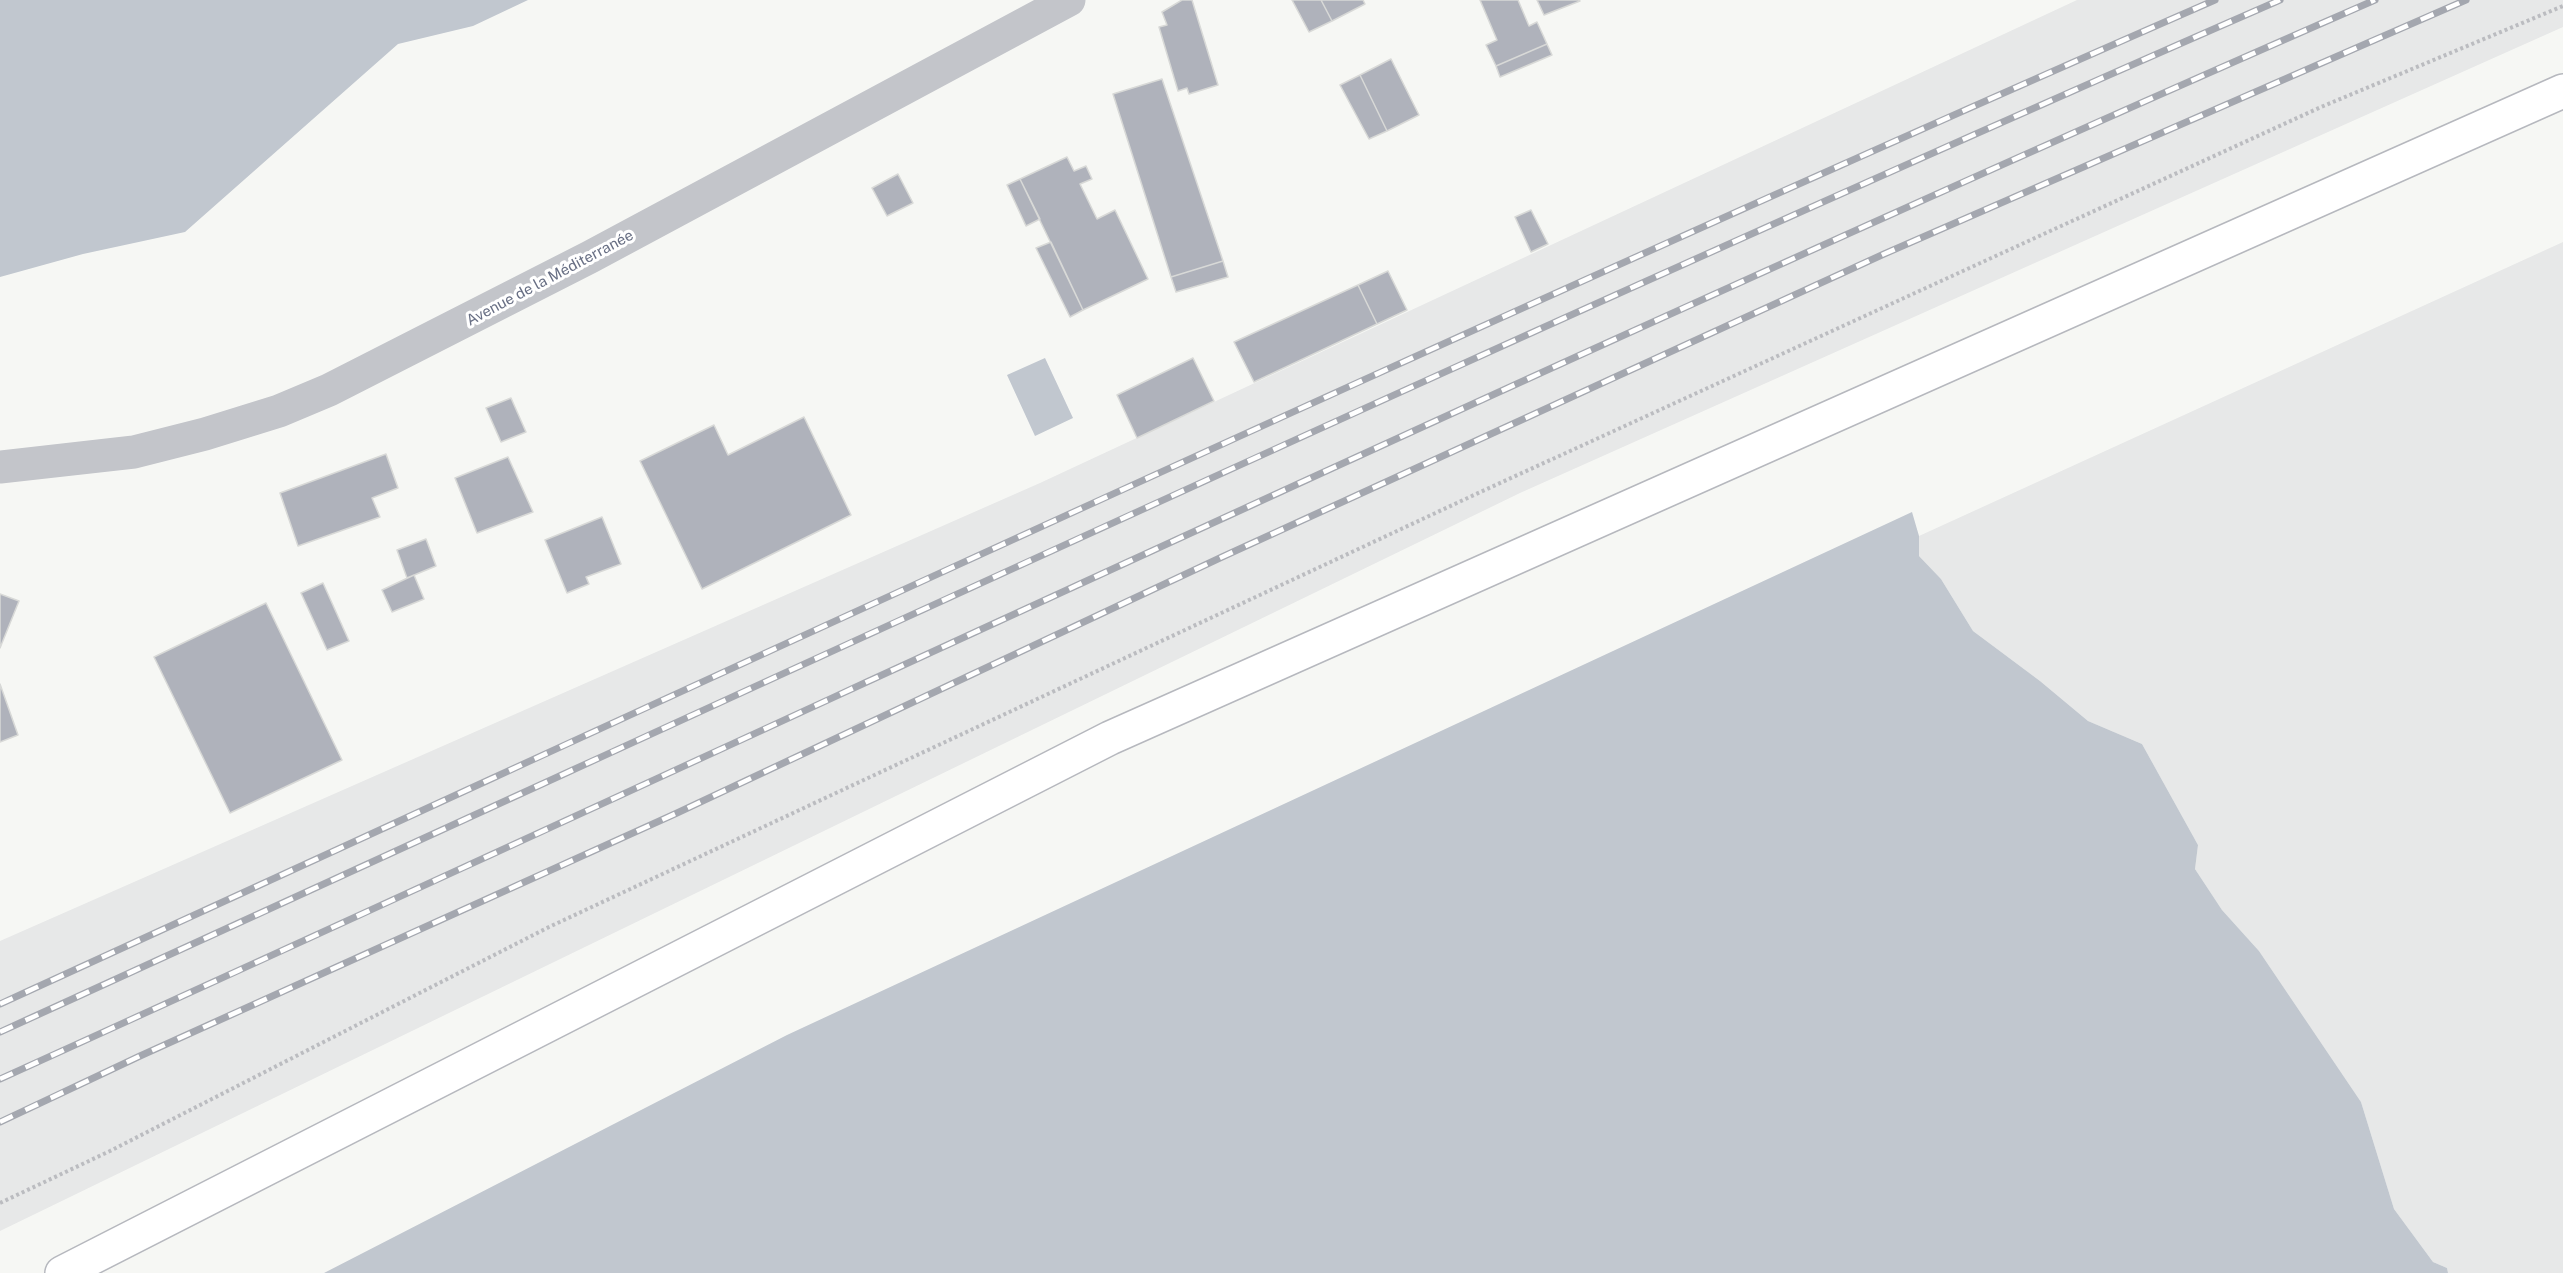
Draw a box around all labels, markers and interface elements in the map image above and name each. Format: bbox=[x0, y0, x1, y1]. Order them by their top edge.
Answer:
street label: Avenue de la Méditerranée bbox=[463, 226, 637, 330]

